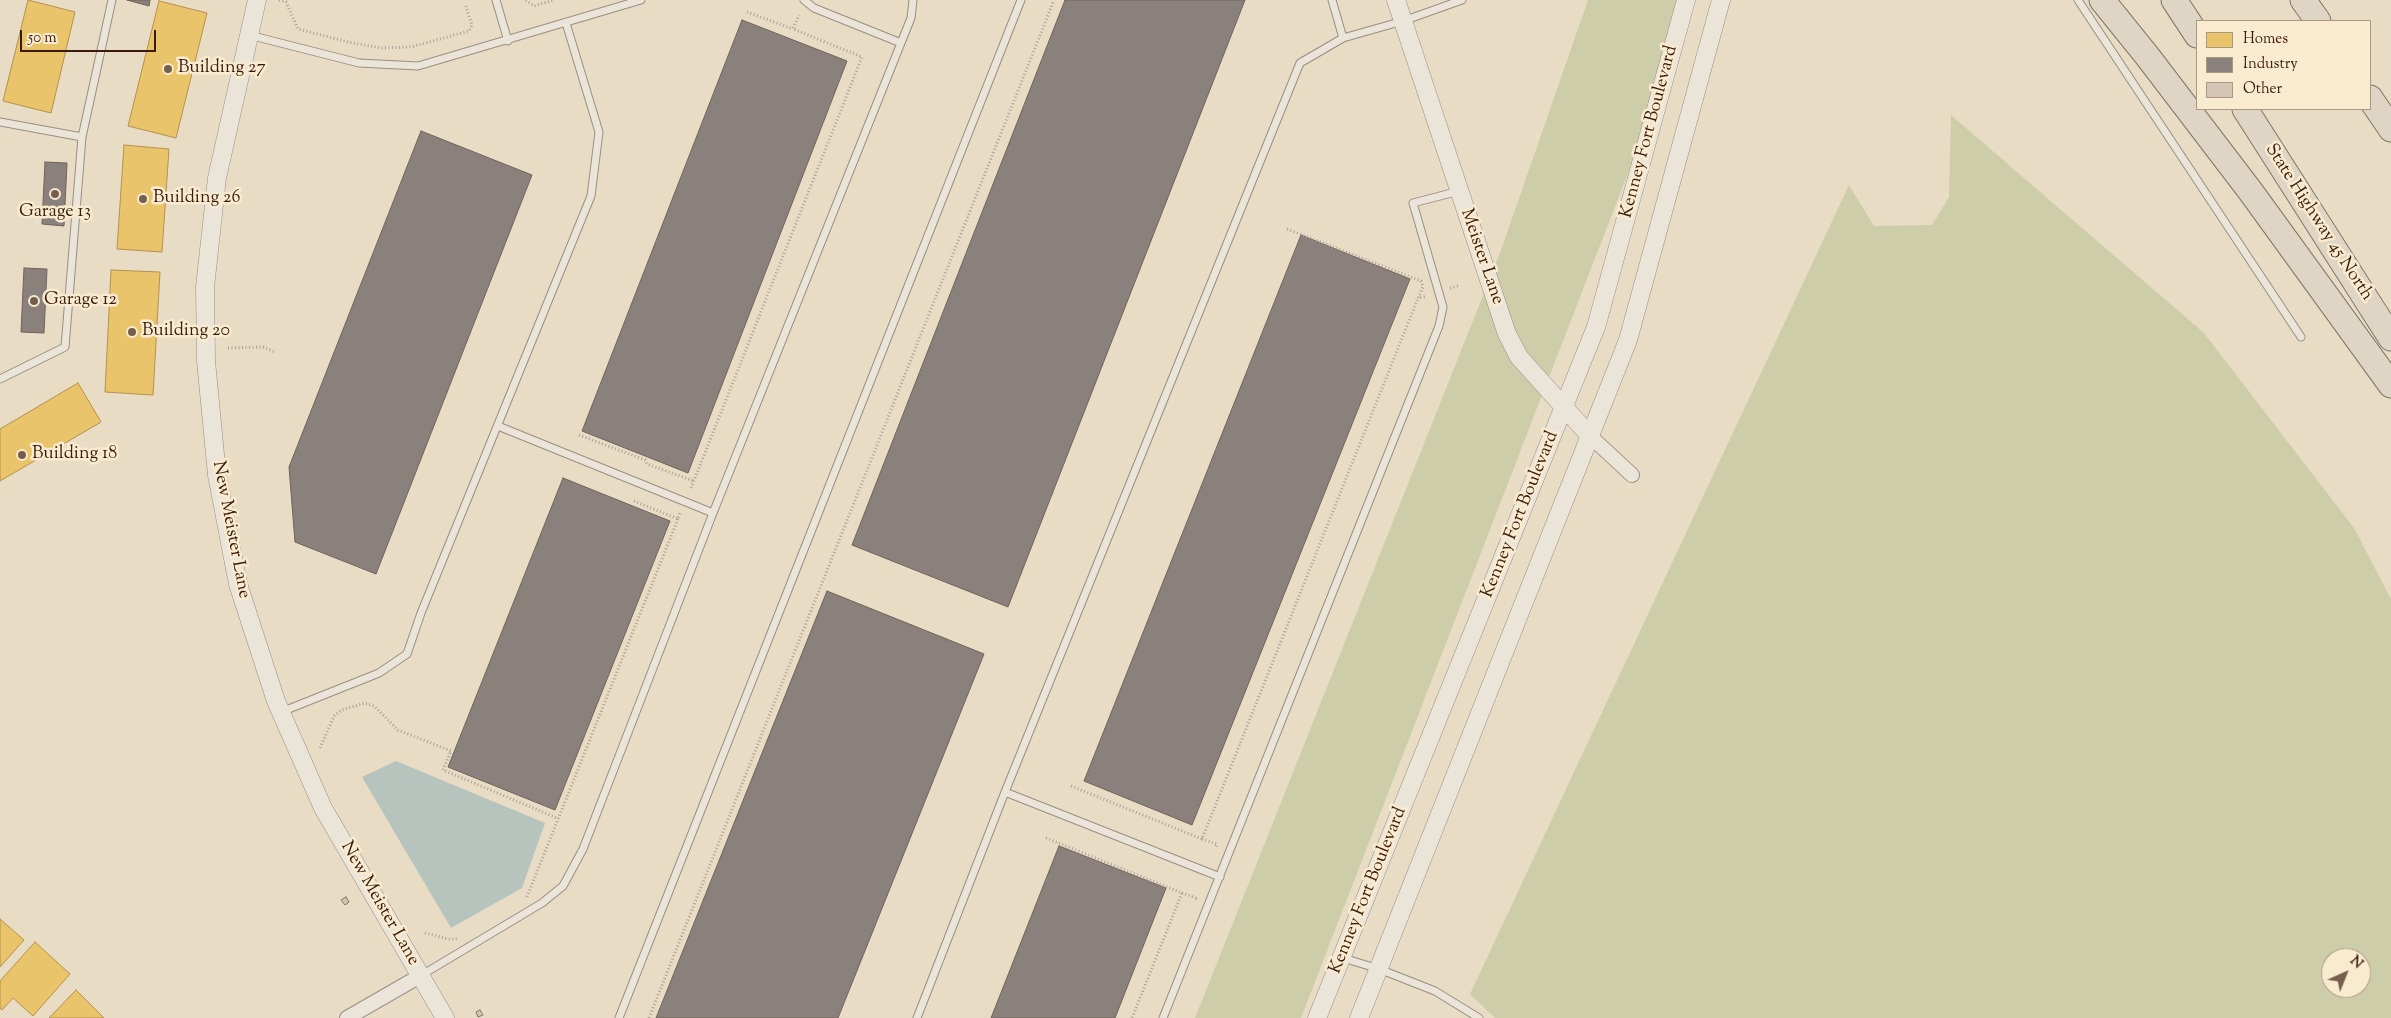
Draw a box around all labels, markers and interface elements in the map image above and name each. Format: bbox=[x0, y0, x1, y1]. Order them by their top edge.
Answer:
scale bar bbox=[22, 20, 159, 52]
legend bbox=[2196, 20, 2371, 110]
text: 50 m bbox=[28, 28, 57, 49]
text: Homes bbox=[2243, 29, 2288, 50]
street label: Kenney Fort Boulevard bbox=[1617, 43, 1683, 221]
text: Industry bbox=[2243, 54, 2298, 75]
place label: Building 27 bbox=[178, 58, 265, 80]
marker: Building 27 bbox=[162, 63, 174, 75]
text: Other bbox=[2243, 79, 2282, 100]
street label: State Highway 45 North bbox=[2259, 141, 2377, 305]
marker: Garage 13 bbox=[49, 188, 61, 200]
place label: Building 26 bbox=[153, 188, 240, 210]
marker: Building 26 bbox=[137, 193, 149, 205]
place label: Garage 13 bbox=[19, 202, 91, 224]
street label: Meister Lane bbox=[1455, 206, 1507, 308]
place label: Garage 12 bbox=[44, 290, 117, 312]
marker: Garage 12 bbox=[28, 295, 40, 307]
place label: Building 20 bbox=[142, 321, 230, 343]
marker: Building 20 bbox=[126, 326, 138, 338]
street label: Kenney Fort Boulevard bbox=[1478, 429, 1564, 601]
place label: Building 18 bbox=[32, 444, 117, 466]
marker: Building 18 bbox=[16, 449, 28, 461]
street label: New Meister Lane bbox=[206, 459, 254, 601]
street label: Kenney Fort Boulevard bbox=[1326, 805, 1412, 977]
street label: New Meister Lane bbox=[335, 838, 423, 970]
north arrow bbox=[2321, 948, 2371, 998]
text: N bbox=[2345, 952, 2367, 974]

